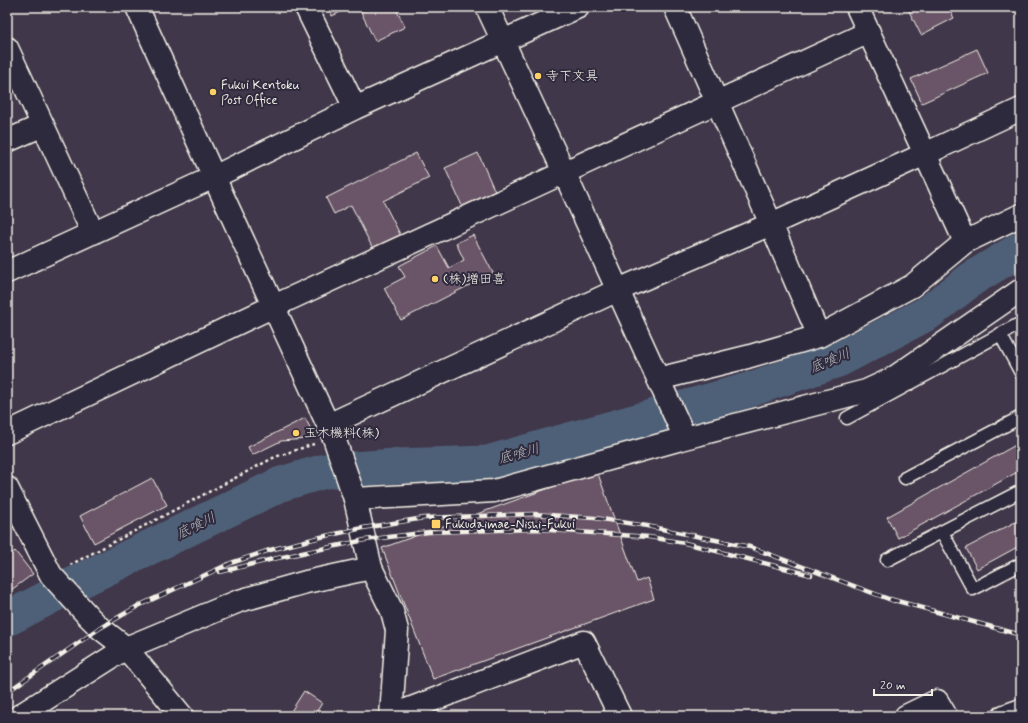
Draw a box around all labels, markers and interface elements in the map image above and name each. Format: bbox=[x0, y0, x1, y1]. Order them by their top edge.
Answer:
place label: 寺下文具 bbox=[546, 68, 598, 85]
marker: 寺下文具 bbox=[533, 71, 543, 81]
place label: Fukui Kentoku Post Office bbox=[221, 77, 300, 109]
marker: Fukui Kentoku Post Office bbox=[208, 87, 218, 97]
place label: (株)増田喜 bbox=[443, 271, 505, 288]
marker: (株)増田喜 bbox=[430, 274, 440, 284]
water label: 底喰川 bbox=[807, 345, 853, 377]
place label: 玉木機料(株) bbox=[304, 425, 380, 442]
marker: 玉木機料(株) bbox=[291, 428, 301, 438]
water label: 底喰川 bbox=[496, 440, 542, 468]
water label: 底喰川 bbox=[173, 509, 219, 543]
place label: Fukudaimae-Nishi-Fukui bbox=[445, 516, 575, 533]
marker: Fukudaimae-Nishi-Fukui bbox=[430, 518, 442, 530]
scale bar bbox=[874, 671, 932, 697]
text: 20 m bbox=[880, 678, 906, 694]

